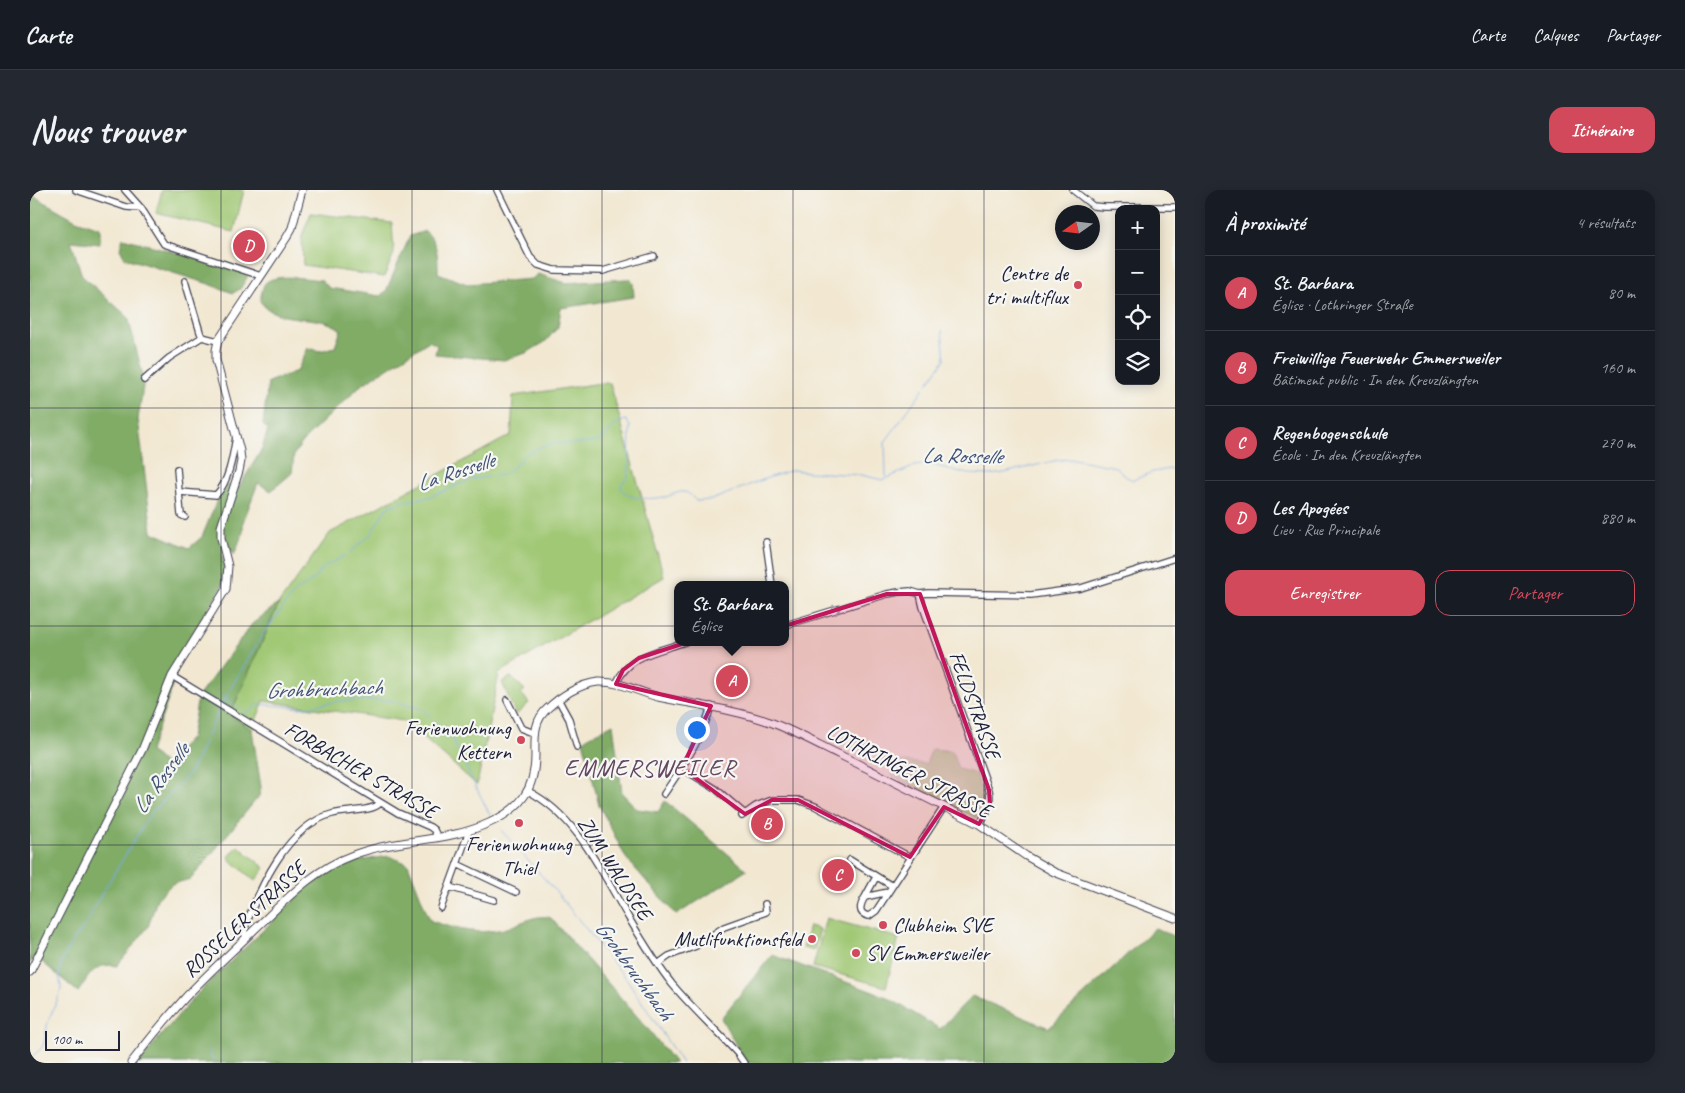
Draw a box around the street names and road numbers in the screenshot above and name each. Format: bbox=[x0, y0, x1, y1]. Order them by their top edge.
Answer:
street label: FELDSTRASSE bbox=[943, 648, 1007, 765]
street label: FORBACHER STRASSE bbox=[280, 716, 444, 825]
street label: LOTHRINGER STRASSE bbox=[822, 718, 998, 825]
street label: ZUM WALDSEE bbox=[572, 811, 660, 927]
street label: ROSSELER STRASSE bbox=[177, 854, 313, 983]

